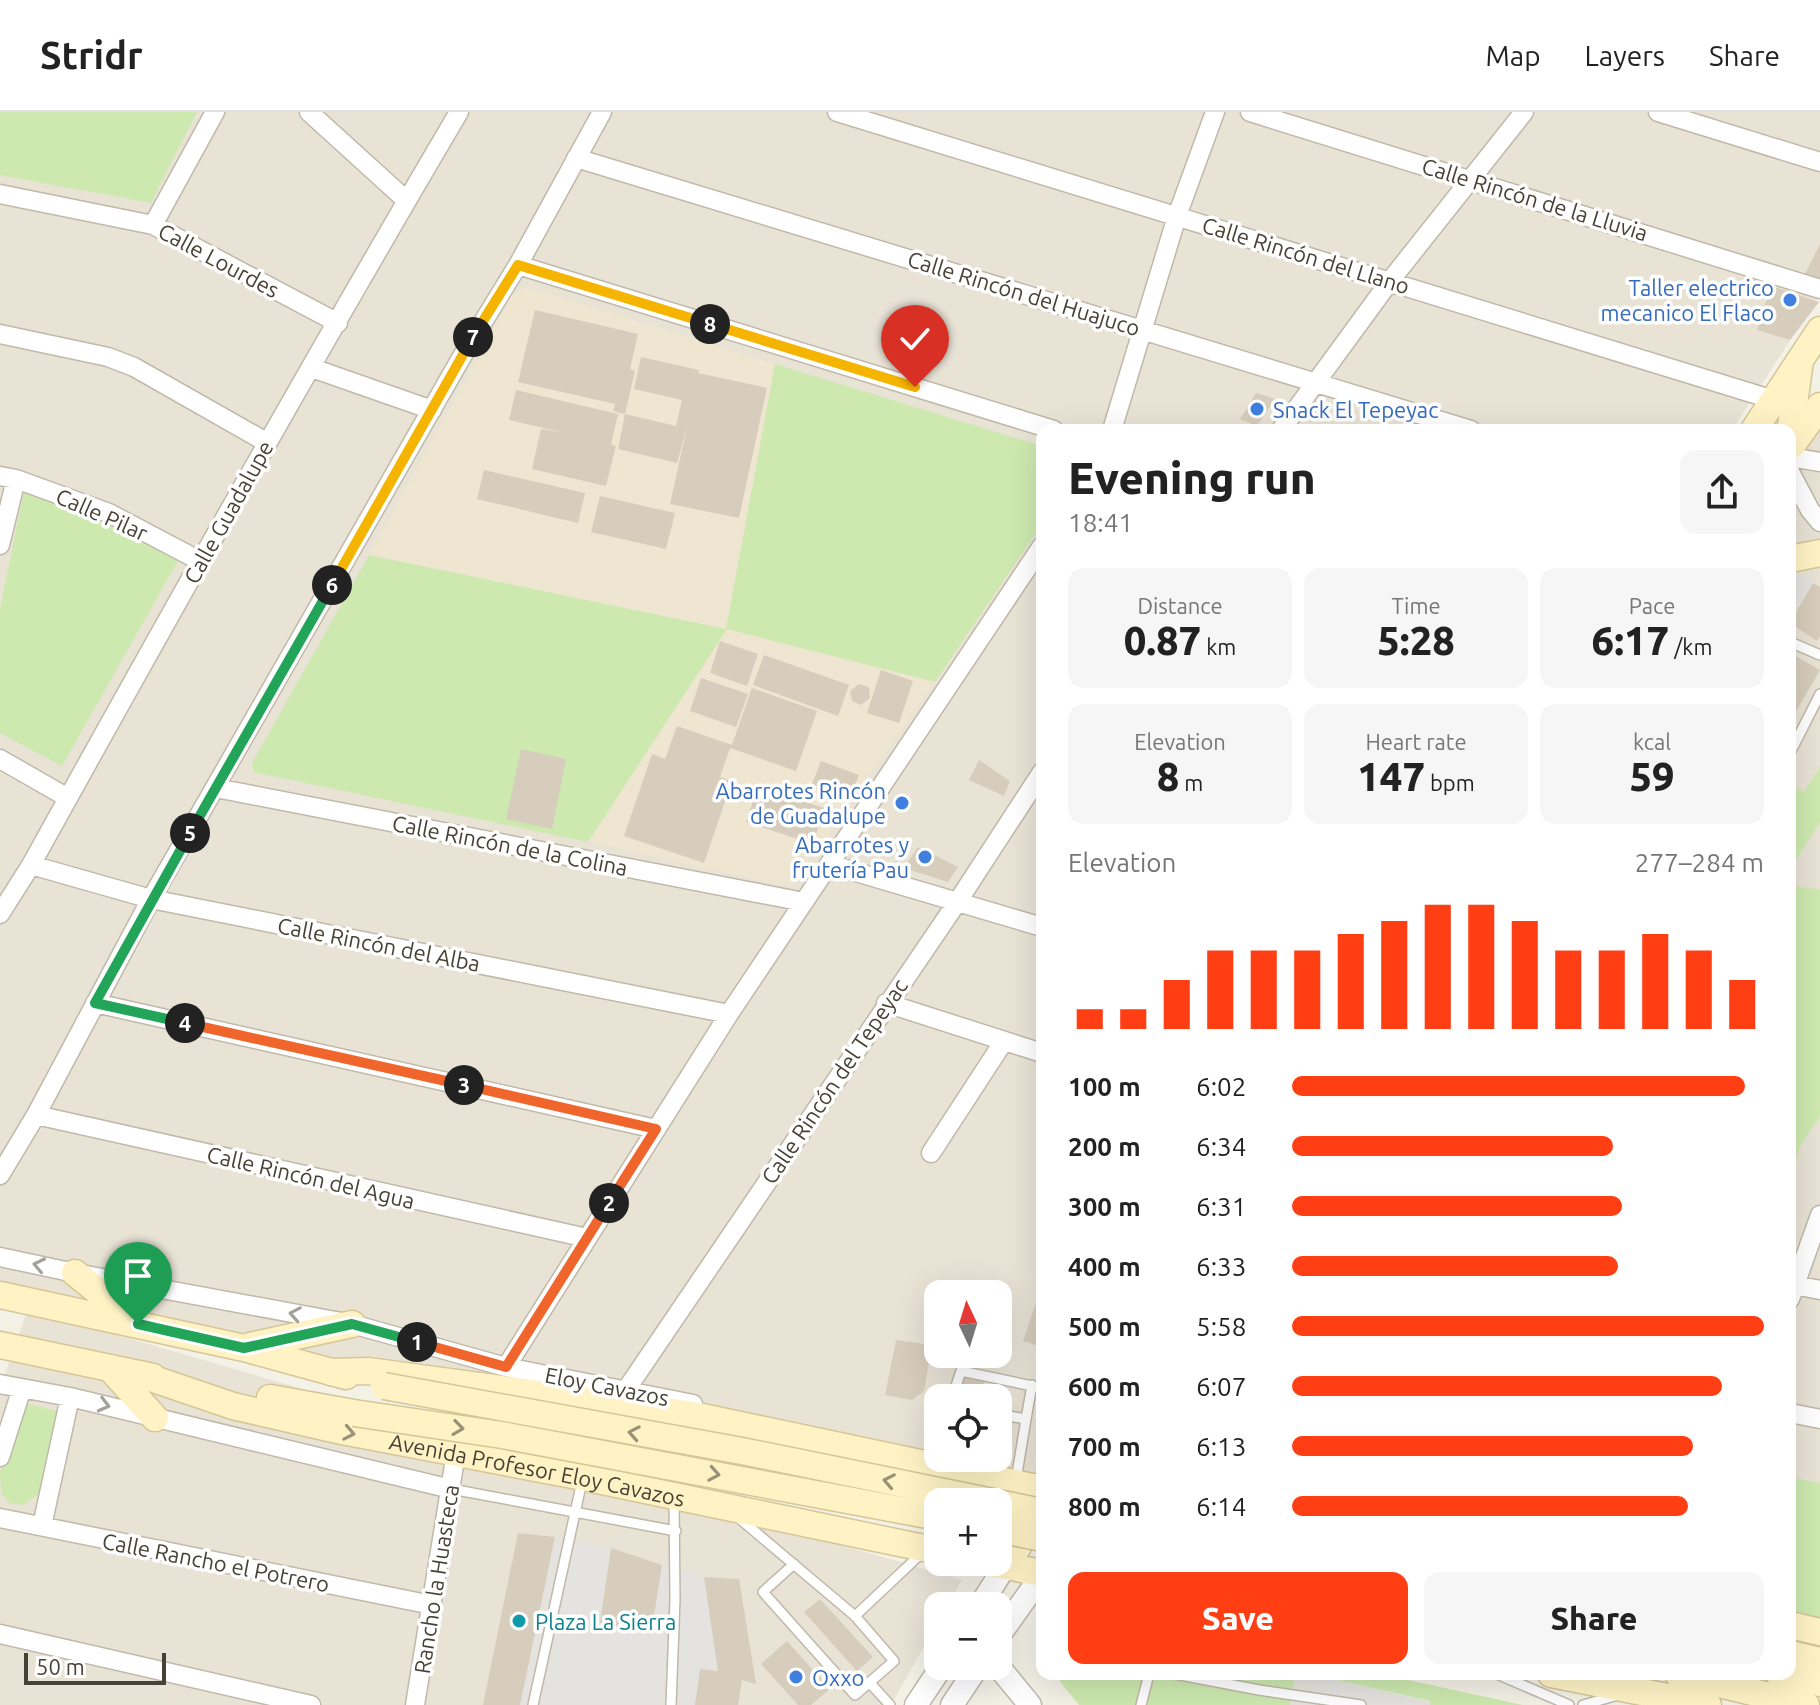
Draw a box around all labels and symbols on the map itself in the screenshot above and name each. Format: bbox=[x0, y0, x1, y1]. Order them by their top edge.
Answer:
street label: Calle Rincón de la Lluvia bbox=[1419, 153, 1651, 245]
street label: Calle Rincón del Llano bbox=[1199, 212, 1413, 298]
street label: Calle Lourdes bbox=[154, 218, 284, 302]
street label: Calle Rincón del Huajuco bbox=[905, 246, 1143, 340]
place label: Taller electrico mecanico El Flaco bbox=[1601, 275, 1774, 325]
marker: Taller electrico mecanico El Flaco bbox=[1781, 291, 1799, 309]
pin: 8 bbox=[690, 304, 730, 344]
pin bbox=[881, 305, 949, 387]
pin: 7 bbox=[453, 317, 493, 357]
place label: Snack El Tepeyac bbox=[1273, 397, 1438, 422]
marker: Snack El Tepeyac bbox=[1248, 400, 1266, 418]
street label: Calle Guadalupe bbox=[178, 436, 278, 588]
street label: Calle Pilar bbox=[52, 483, 152, 546]
pin: 6 bbox=[312, 565, 352, 605]
place label: Abarrotes Rincón de Guadalupe bbox=[715, 778, 886, 828]
marker: Abarrotes Rincón de Guadalupe bbox=[893, 794, 911, 812]
street label: Calle Rincón de la Colina bbox=[390, 810, 630, 880]
pin: 5 bbox=[170, 813, 210, 853]
place label: Abarrotes y frutería Pau bbox=[792, 832, 909, 882]
marker: Abarrotes y frutería Pau bbox=[916, 848, 934, 866]
street label: Calle Rincón del Alba bbox=[276, 912, 482, 976]
street label: Calle Rincón del Tepeyac bbox=[756, 974, 912, 1188]
pin: 4 bbox=[165, 1003, 205, 1043]
pin: 3 bbox=[444, 1065, 484, 1105]
street label: Calle Rincón del Agua bbox=[205, 1141, 417, 1213]
pin: 2 bbox=[589, 1183, 629, 1223]
pin bbox=[104, 1242, 172, 1324]
one-way arrow bbox=[32, 1258, 46, 1275]
north arrow bbox=[924, 1280, 1012, 1368]
one-way arrow bbox=[288, 1306, 301, 1323]
pin: 1 bbox=[397, 1322, 437, 1362]
street label: Eloy Cavazos bbox=[543, 1362, 671, 1410]
one-way arrow bbox=[96, 1396, 110, 1413]
one-way arrow bbox=[452, 1419, 465, 1436]
one-way arrow bbox=[342, 1423, 356, 1440]
one-way arrow bbox=[627, 1425, 641, 1442]
street label: Avenida Profesor Eloy Cavazos bbox=[387, 1428, 687, 1510]
one-way arrow bbox=[708, 1464, 721, 1481]
one-way arrow bbox=[883, 1473, 897, 1490]
street label: Rancho la Huasteca bbox=[409, 1483, 463, 1675]
street label: Calle Rancho el Potrero bbox=[100, 1528, 332, 1596]
place label: Plaza La Sierra bbox=[535, 1609, 676, 1634]
marker: Plaza La Sierra bbox=[510, 1612, 528, 1630]
scale bar bbox=[24, 1649, 166, 1685]
place label: Oxxo bbox=[812, 1665, 864, 1690]
marker: Oxxo bbox=[787, 1668, 805, 1686]

